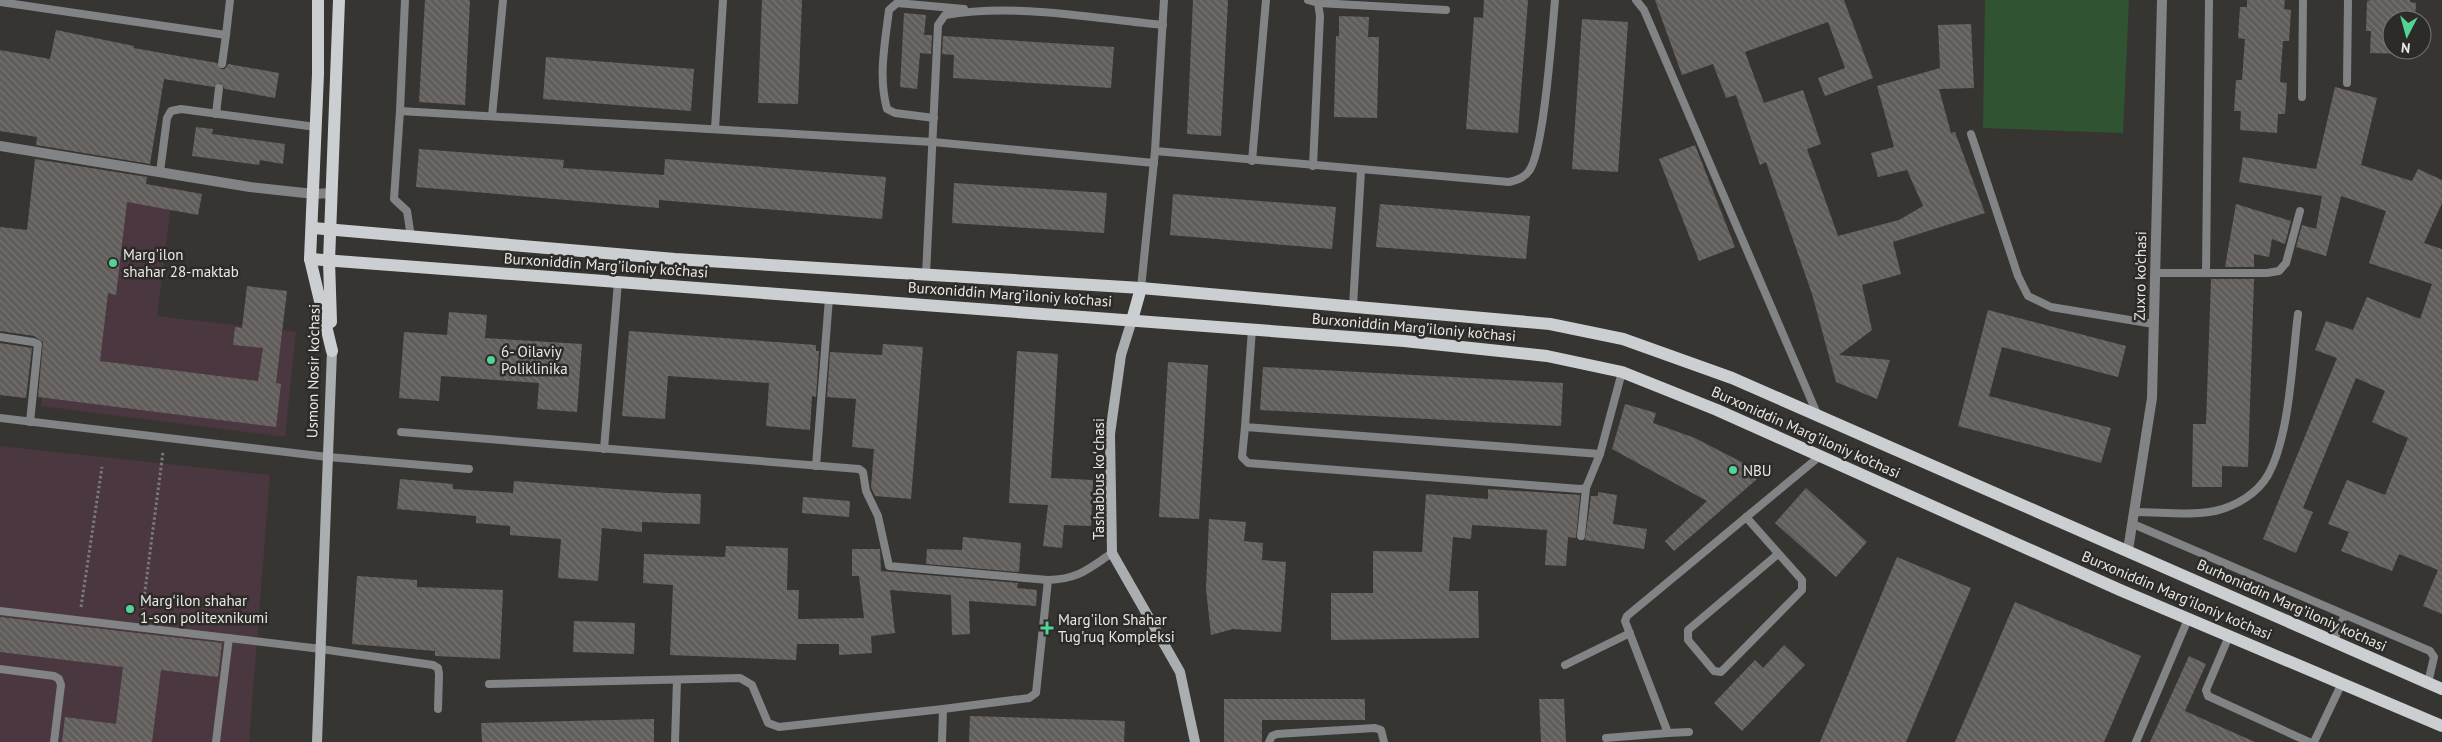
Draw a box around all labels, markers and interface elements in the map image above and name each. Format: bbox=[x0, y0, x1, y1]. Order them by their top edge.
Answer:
north arrow bbox=[2382, 10, 2432, 60]
text: N bbox=[2400, 38, 2411, 57]
street label: Zuxro ko'chasi bbox=[2130, 231, 2150, 321]
place label: Marg'ilon shahar 28-maktab bbox=[123, 245, 239, 281]
street label: Burxoniddin Marg’iloniy ko’chasi bbox=[503, 248, 709, 282]
marker: Marg'ilon shahar 28-maktab bbox=[107, 257, 119, 269]
street label: Burxoniddin Marg’iloniy ko’chasi bbox=[907, 277, 1113, 311]
street label: Usmon Nosir ko‘chasi bbox=[302, 304, 324, 438]
street label: Burxoniddin Marg’iloniy ko’chasi bbox=[1311, 309, 1517, 345]
place label: 6- Oilaviy Poliklinika bbox=[501, 342, 568, 378]
marker: 6- Oilaviy Poliklinika bbox=[485, 354, 497, 366]
street label: Burxoniddin Marg’iloniy ko’chasi bbox=[1709, 382, 1903, 482]
street label: Tashabbus koʻchasi bbox=[1089, 418, 1108, 540]
place label: NBU bbox=[1743, 461, 1772, 480]
marker: NBU bbox=[1727, 464, 1739, 476]
street label: Burxoniddin Marg’iloniy ko’chasi bbox=[2079, 546, 2275, 644]
street label: Burhoniddin Marg’iloniy ko’chasi bbox=[2194, 554, 2390, 656]
place label: Margʻilon shahar 1-son politexnikumi bbox=[140, 591, 268, 627]
marker: Margʻilon shahar 1-son politexnikumi bbox=[124, 603, 136, 615]
place label: Marg'ilon Shahar Tug'ruq Kompleksi bbox=[1058, 610, 1175, 646]
marker: Marg'ilon Shahar Tug'ruq Kompleksi bbox=[1040, 621, 1054, 635]

